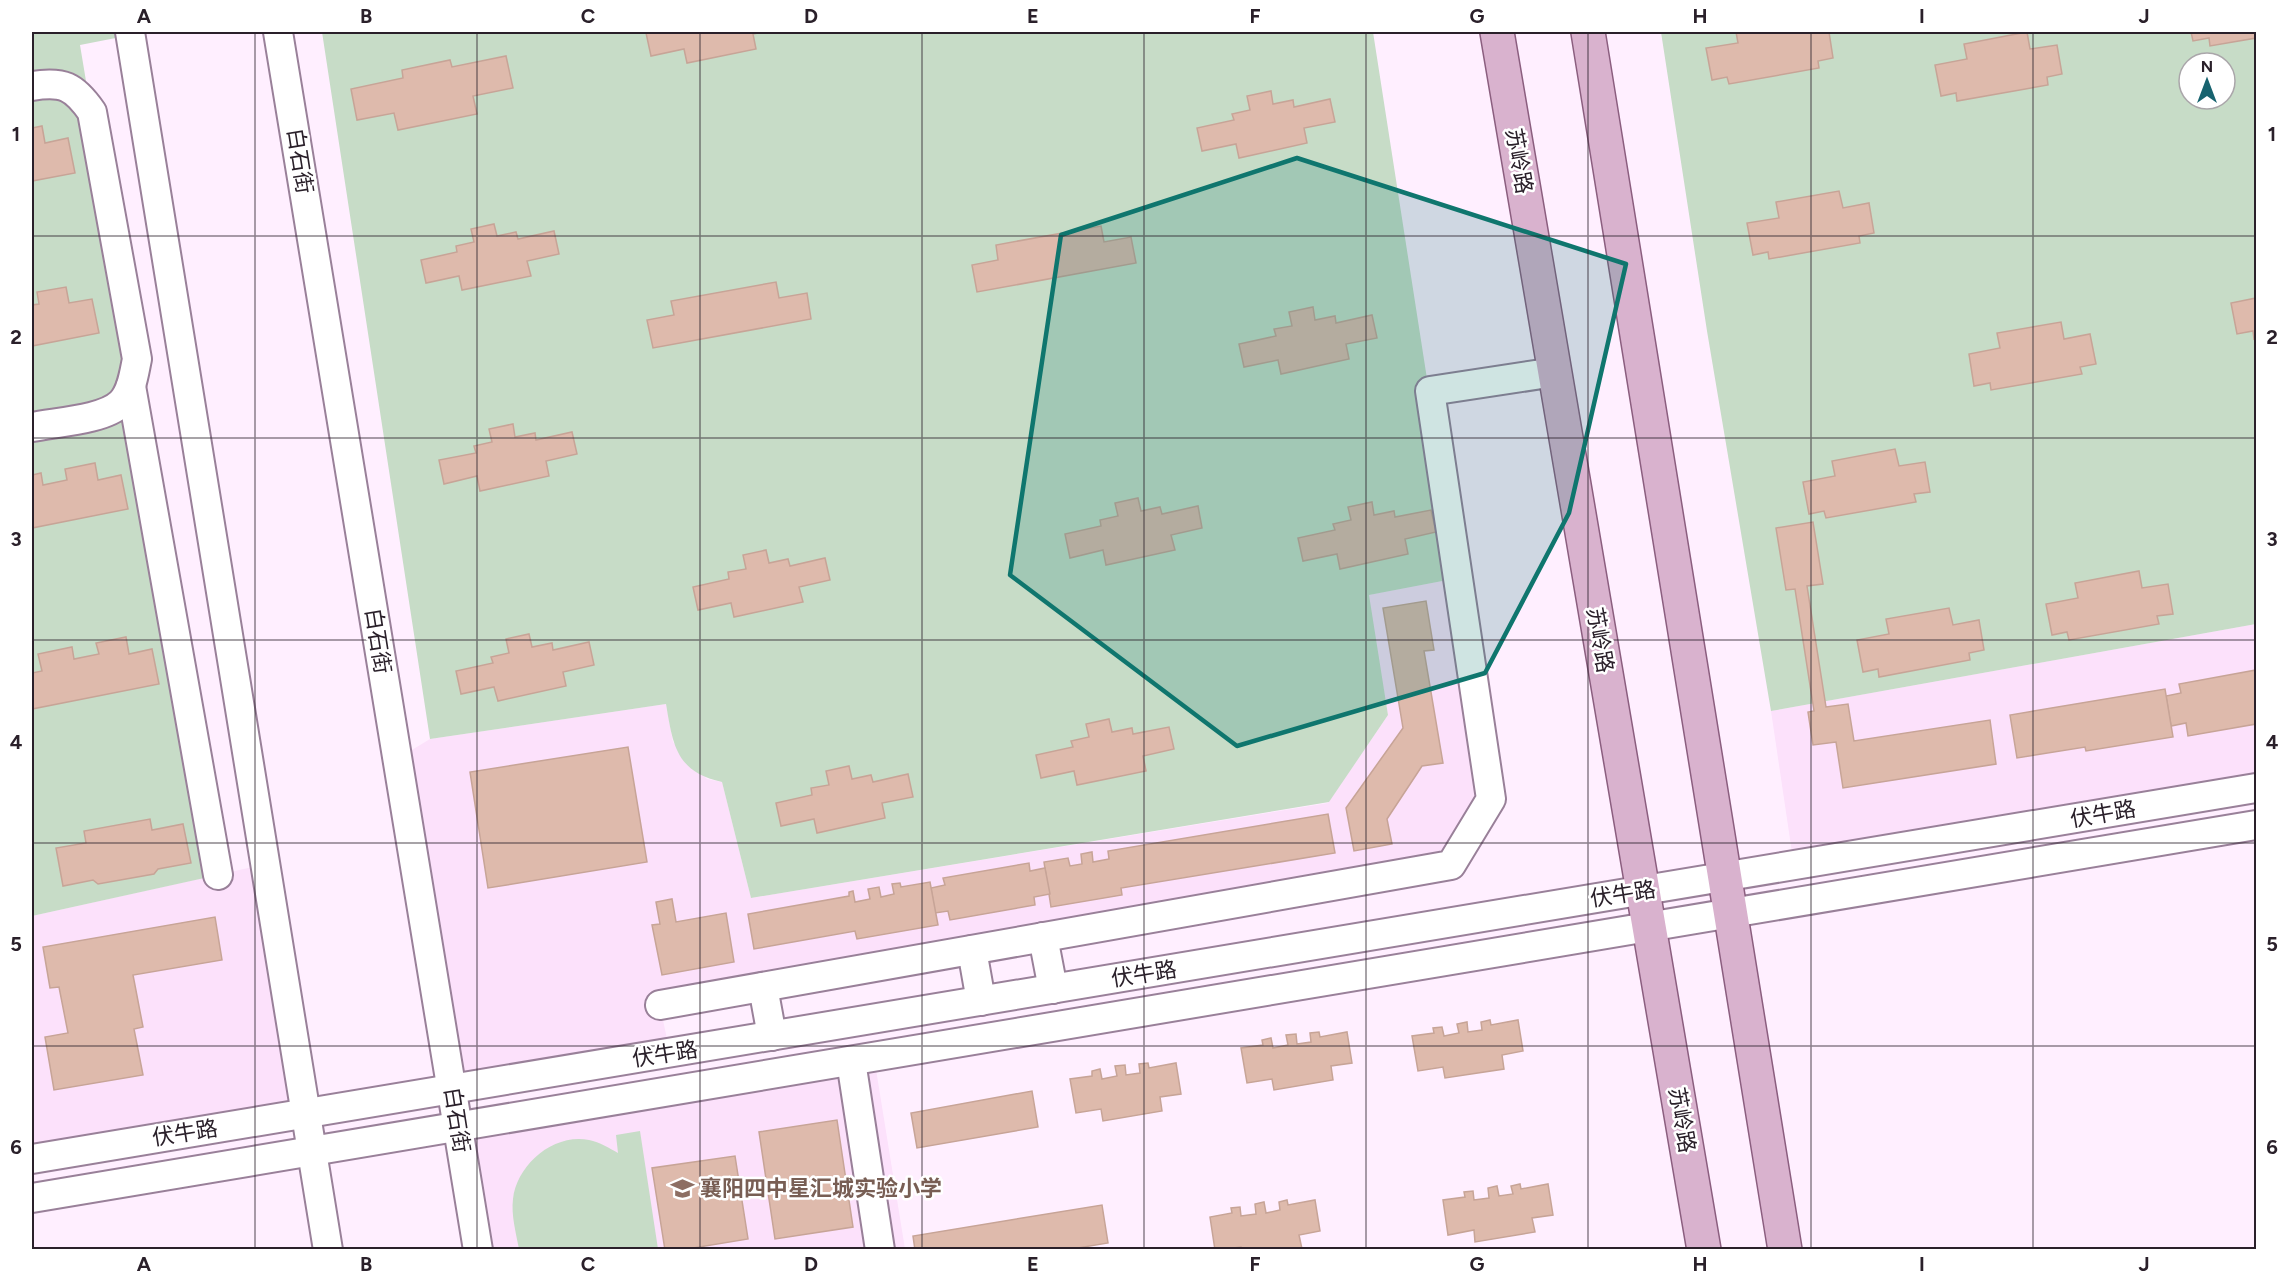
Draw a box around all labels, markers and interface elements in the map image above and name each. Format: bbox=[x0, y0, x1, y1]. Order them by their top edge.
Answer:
text: A bbox=[137, 4, 152, 28]
text: B bbox=[360, 4, 372, 28]
text: C bbox=[581, 4, 595, 28]
text: D bbox=[804, 4, 818, 28]
text: E bbox=[1027, 4, 1039, 28]
text: F bbox=[1249, 4, 1261, 28]
text: G bbox=[1470, 4, 1485, 28]
text: H bbox=[1693, 4, 1708, 28]
text: I bbox=[1919, 4, 1925, 28]
text: J bbox=[2138, 4, 2150, 28]
north arrow bbox=[2177, 51, 2237, 111]
text: N bbox=[2201, 57, 2213, 76]
text: 1 bbox=[12, 122, 20, 146]
text: 1 bbox=[2268, 122, 2276, 146]
street label: 白石街 bbox=[282, 126, 318, 196]
street label: 苏岭路 bbox=[1500, 126, 1538, 196]
text: 2 bbox=[10, 325, 22, 349]
text: 2 bbox=[2266, 325, 2278, 349]
text: 3 bbox=[10, 527, 22, 551]
text: 3 bbox=[2266, 527, 2278, 551]
street label: 苏岭路 bbox=[1581, 605, 1619, 675]
street label: 白石街 bbox=[360, 606, 396, 676]
text: 4 bbox=[10, 730, 23, 754]
text: 4 bbox=[2266, 730, 2279, 754]
street label: 伏牛路 bbox=[2068, 795, 2138, 833]
street label: 伏牛路 bbox=[1588, 876, 1658, 912]
text: 5 bbox=[10, 932, 22, 956]
text: 5 bbox=[2266, 932, 2278, 956]
street label: 伏牛路 bbox=[1109, 956, 1179, 992]
street label: 伏牛路 bbox=[630, 1036, 700, 1072]
street label: 白石街 bbox=[439, 1085, 475, 1155]
street label: 苏岭路 bbox=[1663, 1085, 1701, 1155]
street label: 伏牛路 bbox=[150, 1115, 220, 1151]
text: 6 bbox=[10, 1135, 22, 1159]
text: 6 bbox=[2266, 1135, 2278, 1159]
school or university icon: 襄阳四中星汇城实验小学 bbox=[669, 1175, 695, 1201]
place label: 襄阳四中星汇城实验小学 bbox=[700, 1175, 942, 1202]
text: A bbox=[137, 1252, 152, 1276]
text: B bbox=[360, 1252, 372, 1276]
text: C bbox=[581, 1252, 595, 1276]
text: D bbox=[804, 1252, 818, 1276]
text: E bbox=[1027, 1252, 1039, 1276]
text: F bbox=[1249, 1252, 1261, 1276]
text: G bbox=[1470, 1252, 1485, 1276]
text: H bbox=[1693, 1252, 1708, 1276]
text: I bbox=[1919, 1252, 1925, 1276]
text: J bbox=[2138, 1252, 2150, 1276]

